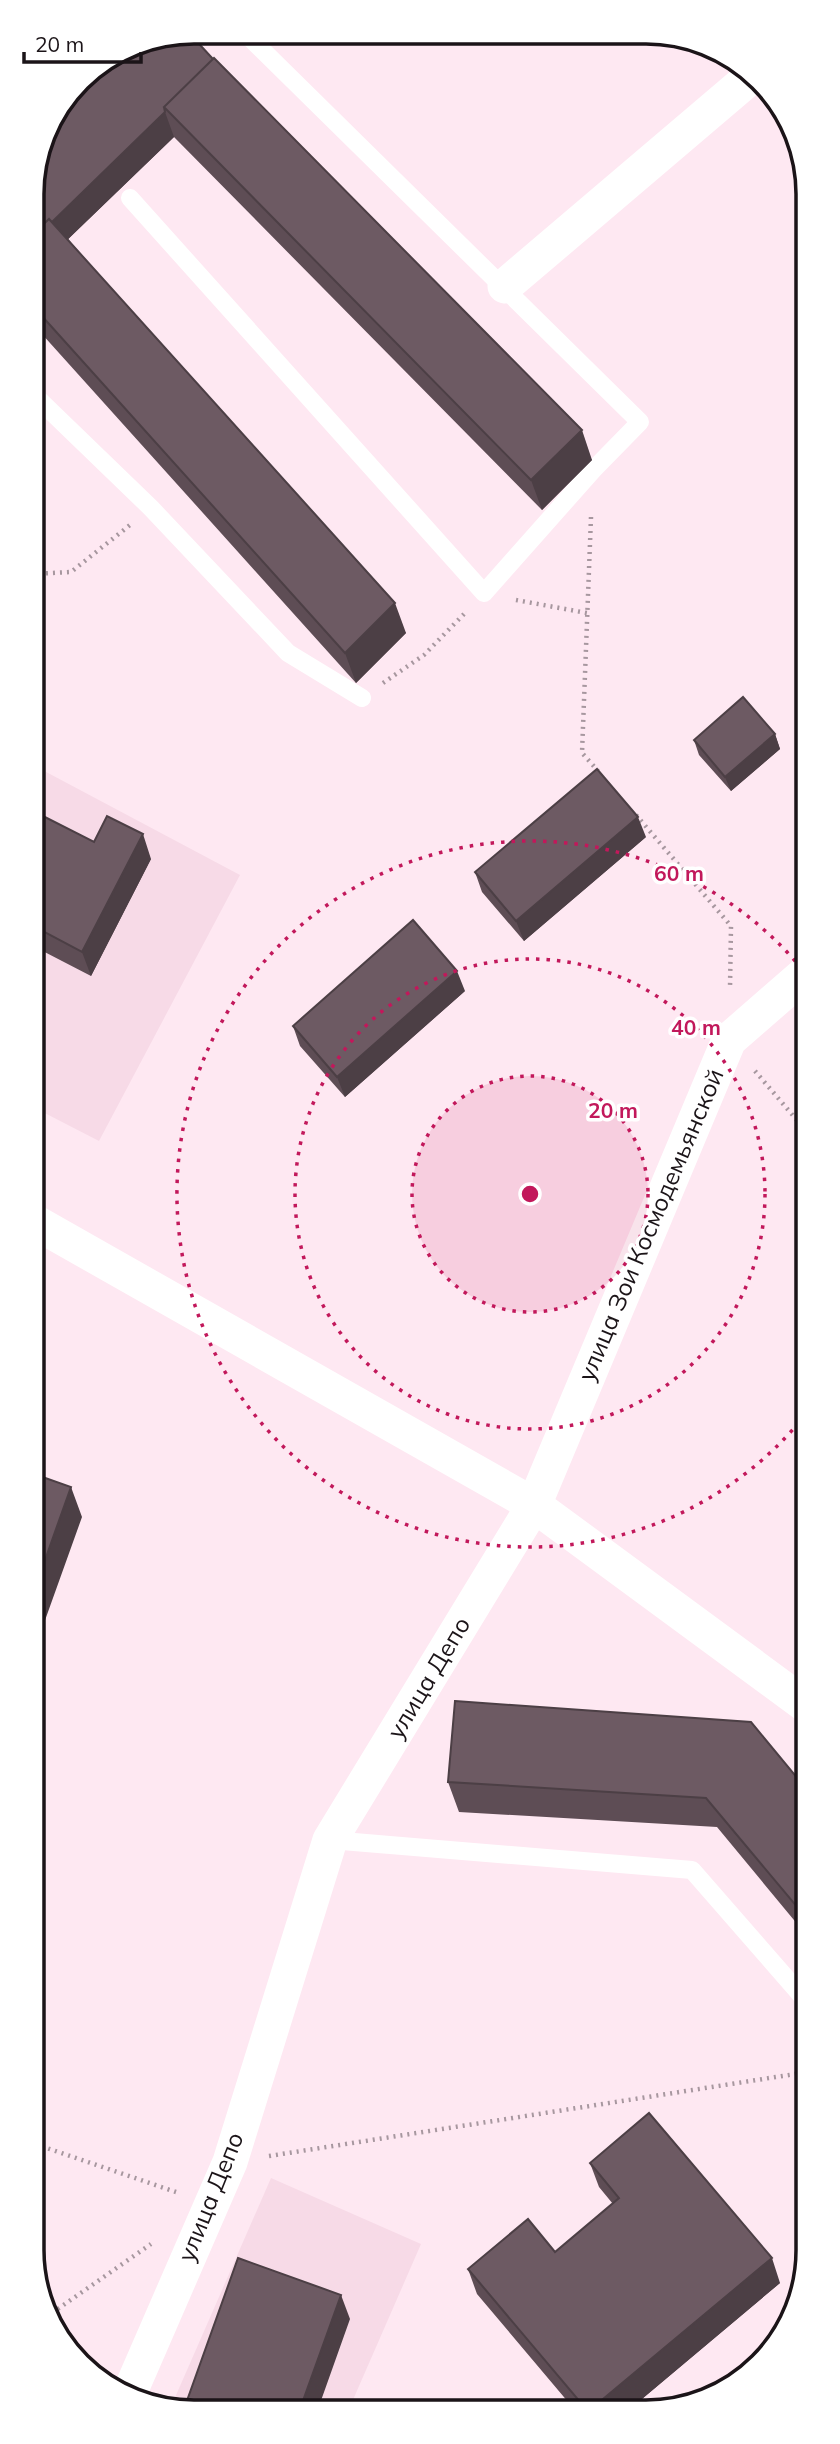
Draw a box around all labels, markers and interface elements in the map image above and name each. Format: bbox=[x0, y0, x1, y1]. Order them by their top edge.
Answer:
scale bar bbox=[24, 21, 142, 65]
text: 20 m bbox=[35, 31, 84, 57]
text: 60 m bbox=[654, 860, 704, 886]
text: 40 m bbox=[671, 1014, 721, 1040]
street label: улица Зои Космодемьянской bbox=[571, 1064, 730, 1385]
text: 20 m bbox=[588, 1097, 638, 1123]
centre of rings bbox=[518, 1182, 542, 1206]
street label: улица Депо bbox=[380, 1611, 476, 1744]
street label: улица Депо bbox=[171, 2128, 250, 2266]

